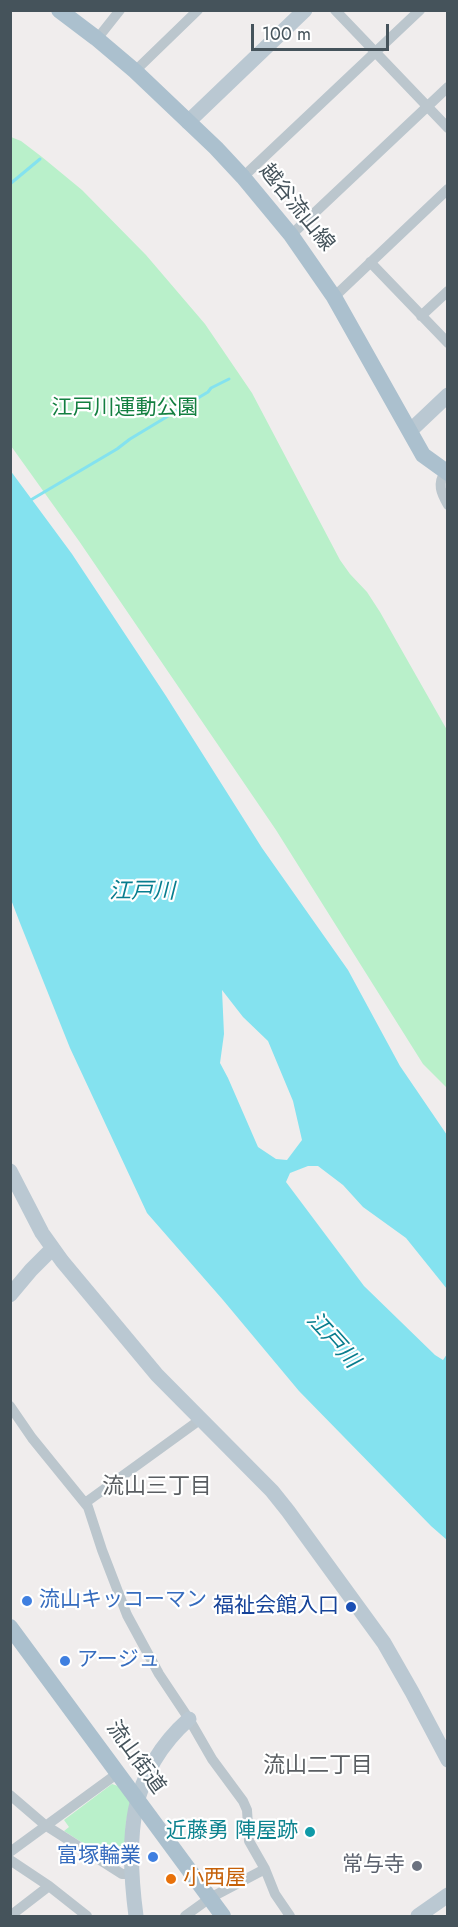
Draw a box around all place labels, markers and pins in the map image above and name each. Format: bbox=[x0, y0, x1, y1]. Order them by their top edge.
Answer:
place label: 流山キッコーマン bbox=[39, 1588, 207, 1614]
marker: 流山キッコーマン bbox=[20, 1594, 34, 1608]
place label: 福祉会館入口 bbox=[213, 1594, 339, 1620]
marker: 福祉会館入口 bbox=[344, 1600, 358, 1614]
place label: アージュ bbox=[77, 1648, 160, 1674]
marker: アージュ bbox=[58, 1654, 72, 1668]
place label: 近藤勇 陣屋跡 bbox=[166, 1819, 298, 1845]
marker: 近藤勇 陣屋跡 bbox=[303, 1825, 317, 1839]
place label: 富塚輪業 bbox=[57, 1844, 141, 1870]
marker: 富塚輪業 bbox=[146, 1850, 160, 1864]
place label: 常与寺 bbox=[342, 1853, 405, 1879]
marker: 常与寺 bbox=[410, 1859, 424, 1873]
place label: 小西屋 bbox=[183, 1866, 246, 1892]
marker: 小西屋 bbox=[164, 1872, 178, 1886]

